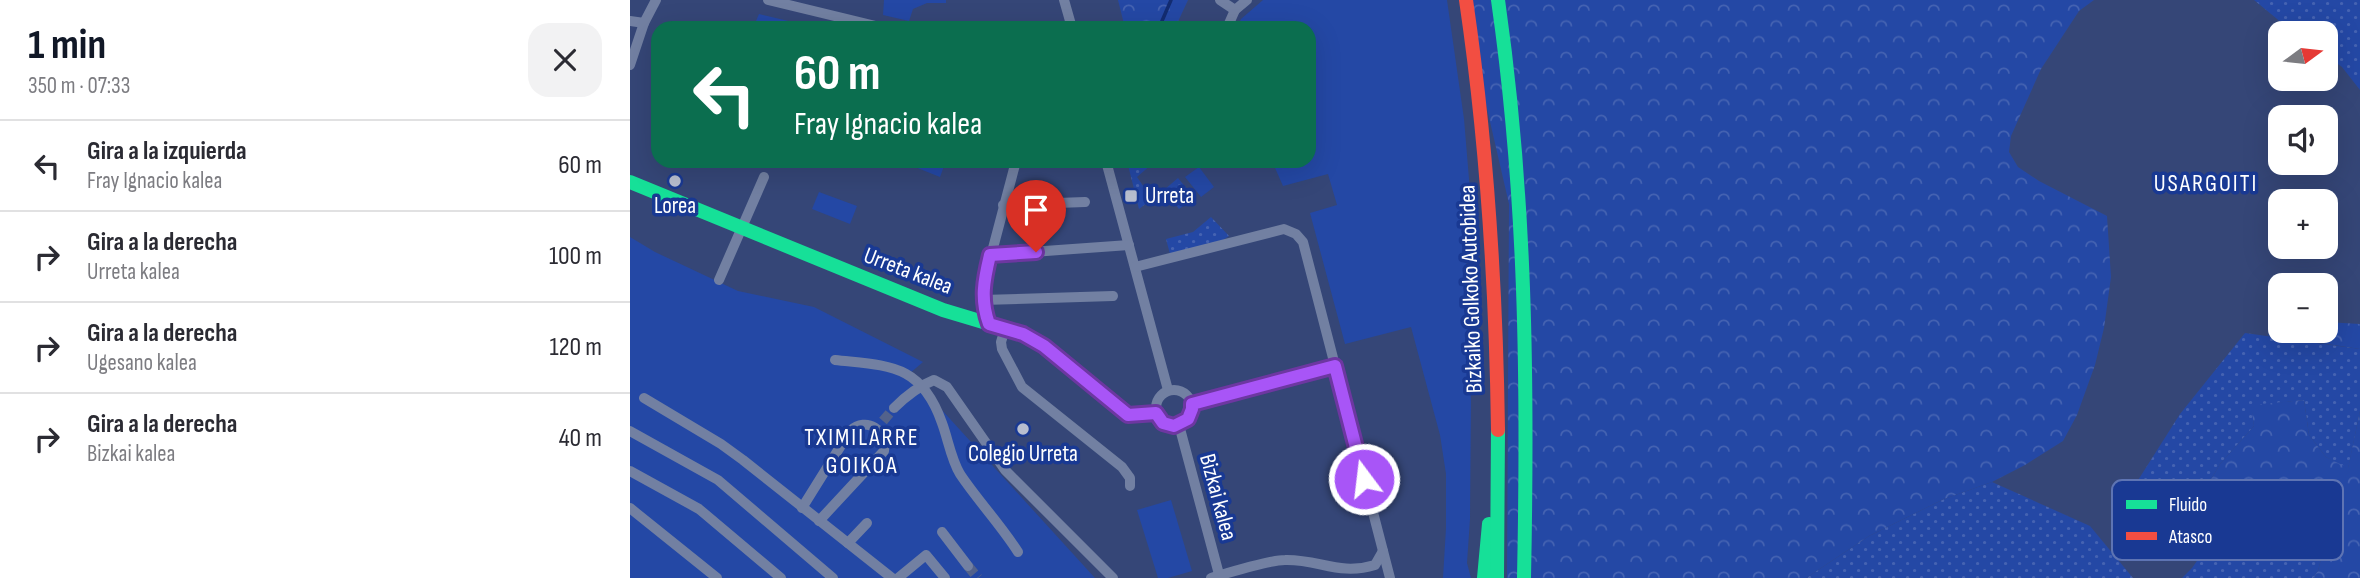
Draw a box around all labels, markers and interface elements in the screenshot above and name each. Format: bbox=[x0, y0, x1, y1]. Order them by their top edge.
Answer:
text: 1 min bbox=[28, 20, 106, 71]
north arrow bbox=[2268, 21, 2338, 91]
map controls bbox=[2268, 21, 2338, 343]
button: close bbox=[528, 23, 602, 97]
text: 60 m bbox=[794, 45, 881, 104]
icon: left bbox=[679, 49, 770, 140]
text: 350 m · 07:33 bbox=[28, 72, 130, 100]
text: Fray Ignacio kalea bbox=[794, 105, 982, 144]
button: sound bbox=[2268, 105, 2338, 175]
text: Gira a la izquierda bbox=[87, 136, 247, 167]
icon: left bbox=[28, 147, 66, 185]
text: 60 m bbox=[558, 150, 602, 181]
text: Fray Ignacio kalea bbox=[87, 167, 222, 195]
district label: USARGOITI bbox=[2154, 169, 2258, 198]
marker: Lorea bbox=[667, 173, 683, 189]
pin bbox=[1006, 180, 1066, 252]
place label: Urreta bbox=[1145, 182, 1194, 210]
street label: Bizkaiko Golkoko Autobidea bbox=[1453, 184, 1489, 394]
marker: Urreta bbox=[1123, 188, 1139, 204]
button: + bbox=[2268, 189, 2338, 259]
icon: arrive bbox=[1017, 191, 1055, 229]
place label: Lorea bbox=[654, 192, 696, 220]
text: Gira a la derecha bbox=[87, 227, 237, 258]
icon: right bbox=[28, 238, 66, 276]
text: 100 m bbox=[549, 241, 602, 272]
street label: Urreta kalea bbox=[860, 241, 956, 301]
text: Urreta kalea bbox=[87, 258, 180, 286]
button: − bbox=[2268, 273, 2338, 343]
text: Gira a la derecha bbox=[87, 318, 237, 349]
icon: right bbox=[28, 329, 66, 367]
text: 120 m bbox=[549, 332, 602, 363]
text: Ugesano kalea bbox=[87, 349, 197, 377]
text: Gira a la derecha bbox=[87, 409, 237, 440]
icon: right bbox=[28, 420, 66, 458]
marker: Colegio Urreta bbox=[1015, 421, 1031, 437]
text: 40 m bbox=[559, 423, 602, 454]
district label: TXIMILARRE GOIKOA bbox=[804, 423, 920, 480]
text: Bizkai kalea bbox=[87, 440, 175, 468]
place label: Colegio Urreta bbox=[968, 440, 1078, 468]
position arrow bbox=[1327, 442, 1401, 516]
street label: Bizkai kalea bbox=[1193, 451, 1243, 543]
legend bbox=[2112, 480, 2343, 560]
text: Fluido bbox=[2169, 494, 2207, 517]
text: Atasco bbox=[2168, 526, 2212, 549]

